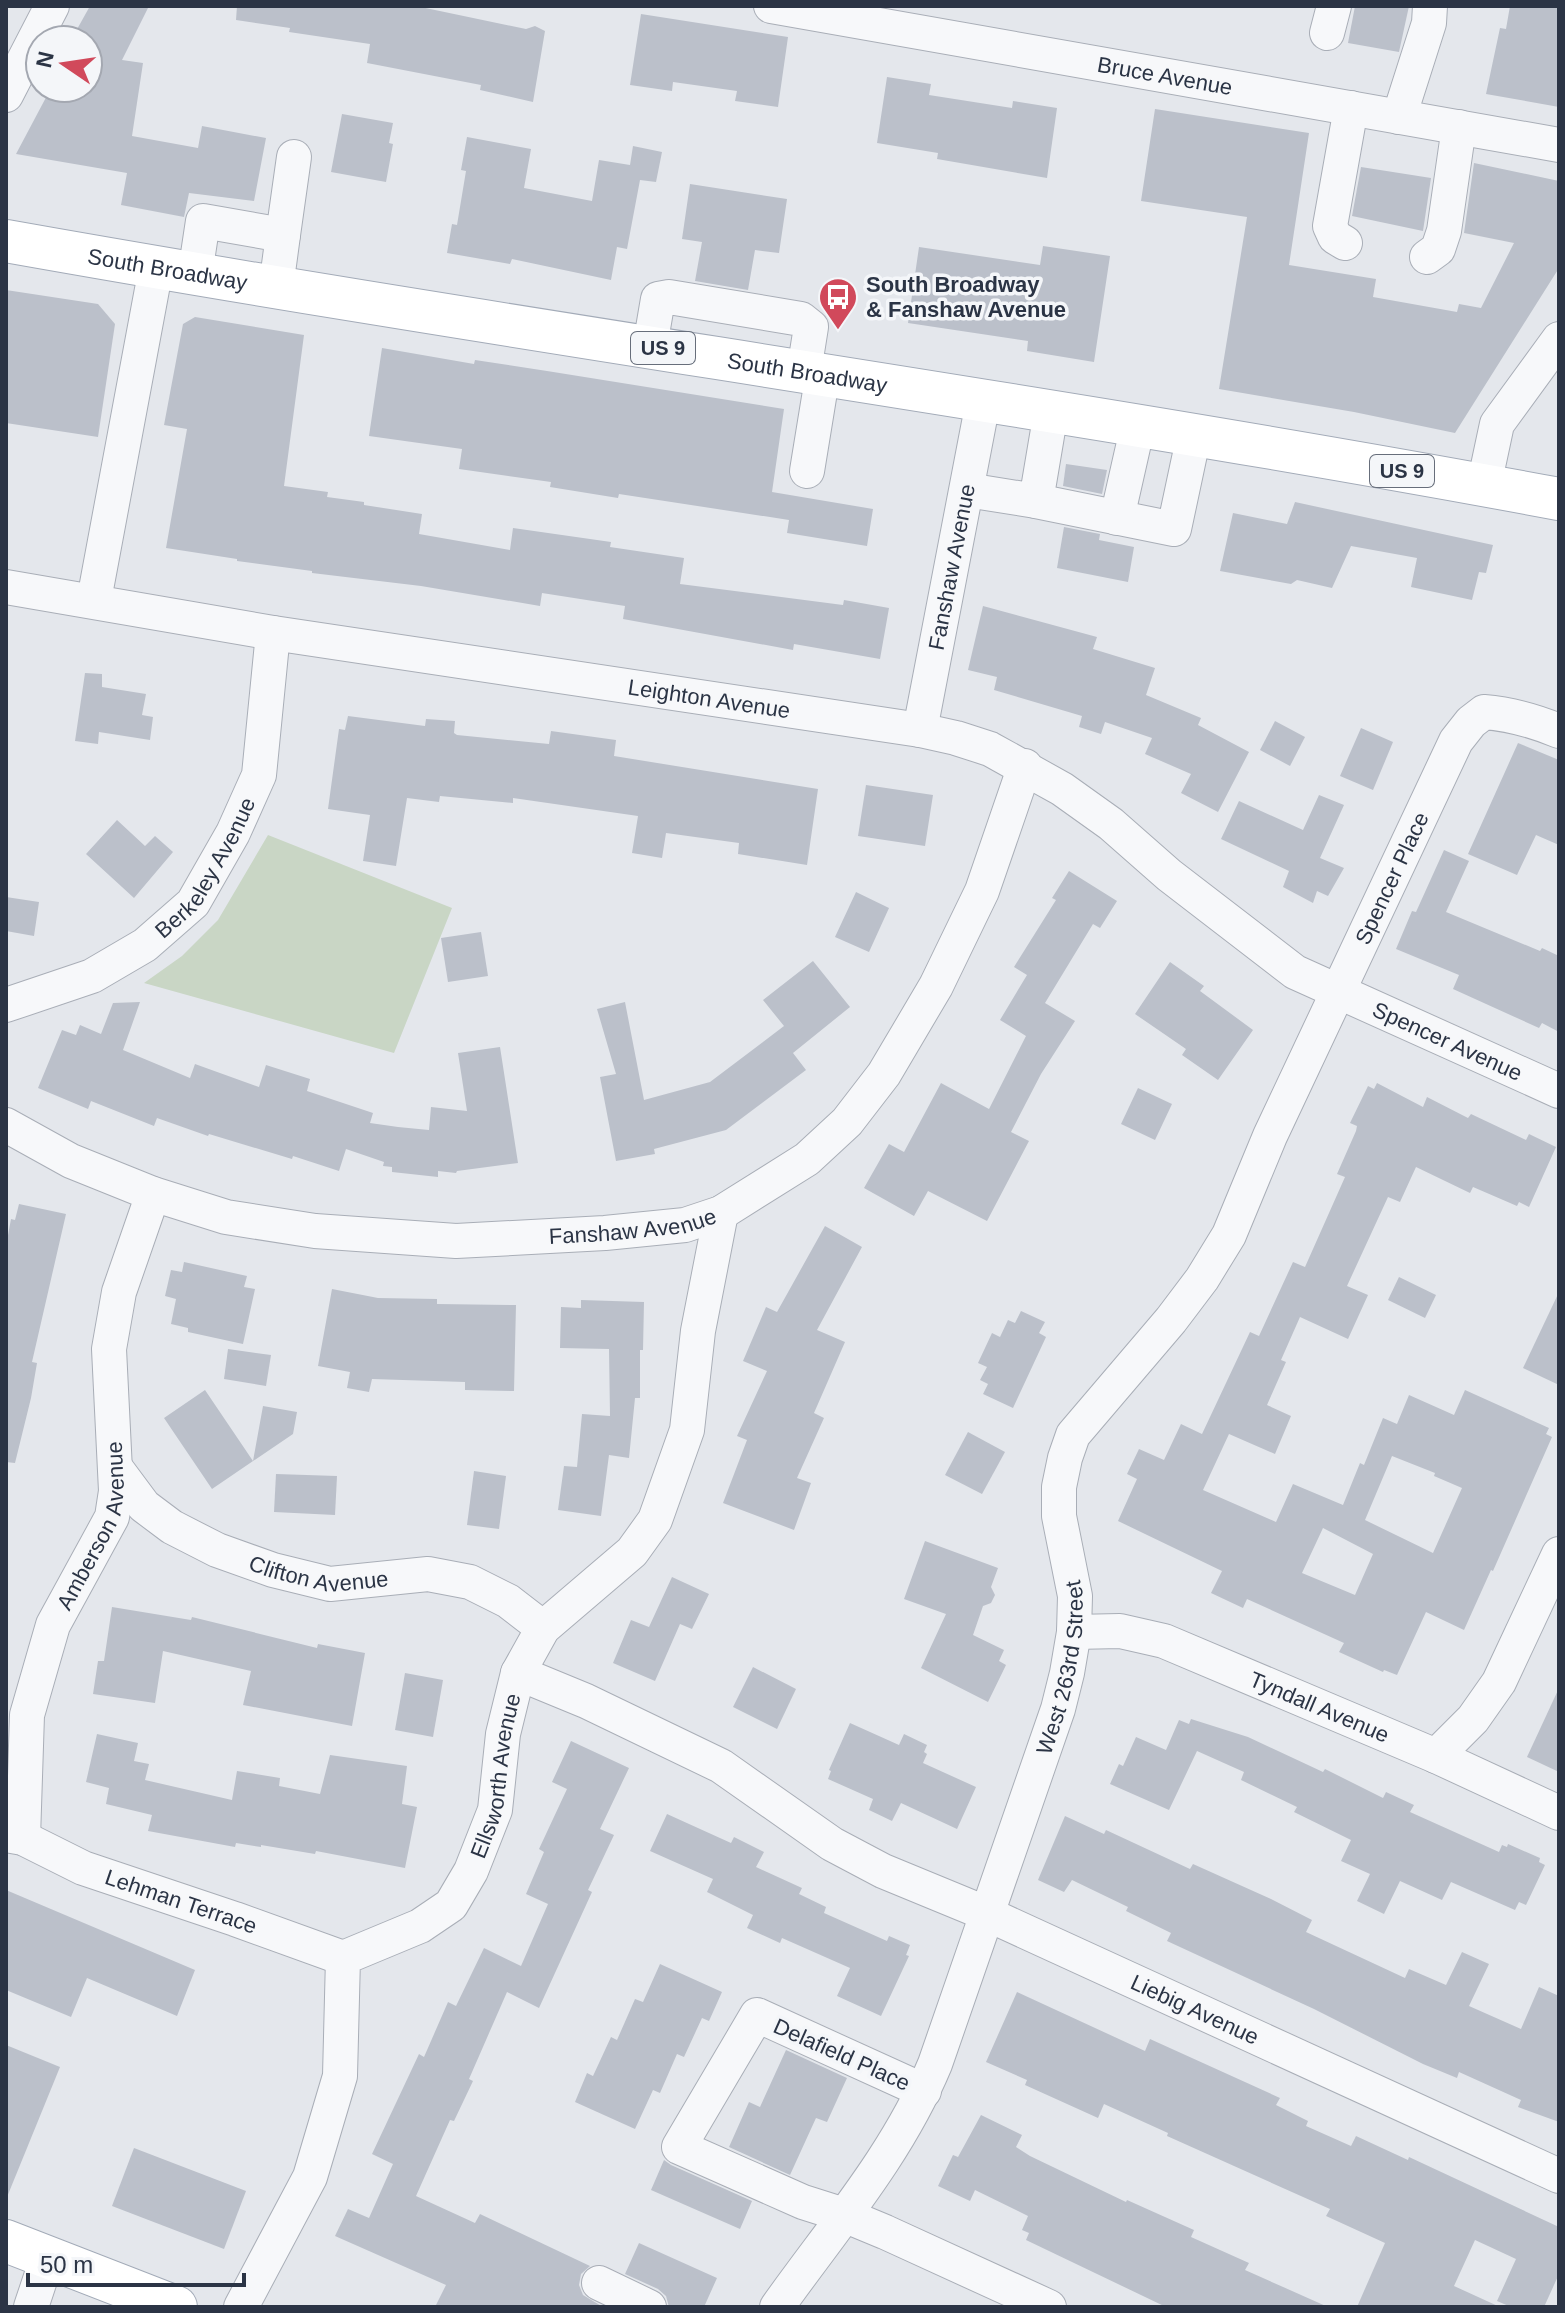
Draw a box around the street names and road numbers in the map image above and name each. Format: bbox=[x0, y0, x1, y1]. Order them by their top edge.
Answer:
street label: Bruce Avenue bbox=[1095, 52, 1234, 100]
street label: South Broadway bbox=[86, 244, 249, 295]
road number: US 9 bbox=[631, 332, 695, 364]
street label: South Broadway bbox=[725, 348, 889, 398]
road number: US 9 bbox=[1370, 455, 1434, 487]
street label: Fanshaw Avenue bbox=[924, 482, 980, 652]
street label: Leighton Avenue bbox=[626, 674, 792, 723]
street label: Berkeley Avenue bbox=[150, 794, 260, 943]
street label: Spencer Place bbox=[1350, 808, 1434, 948]
street label: Spencer Avenue bbox=[1369, 997, 1526, 1086]
street label: Fanshaw Avenue bbox=[548, 1204, 719, 1249]
street label: Amberson Avenue bbox=[52, 1441, 129, 1614]
street label: Clifton Avenue bbox=[246, 1550, 390, 1597]
street label: West 263rd Street bbox=[1031, 1578, 1088, 1758]
street label: Tyndall Avenue bbox=[1246, 1667, 1393, 1748]
street label: Ellsworth Avenue bbox=[465, 1691, 526, 1862]
street label: Lehman Terrace bbox=[102, 1864, 260, 1939]
street label: Liebig Avenue bbox=[1127, 1970, 1263, 2050]
street label: Delafield Place bbox=[770, 2013, 914, 2096]

